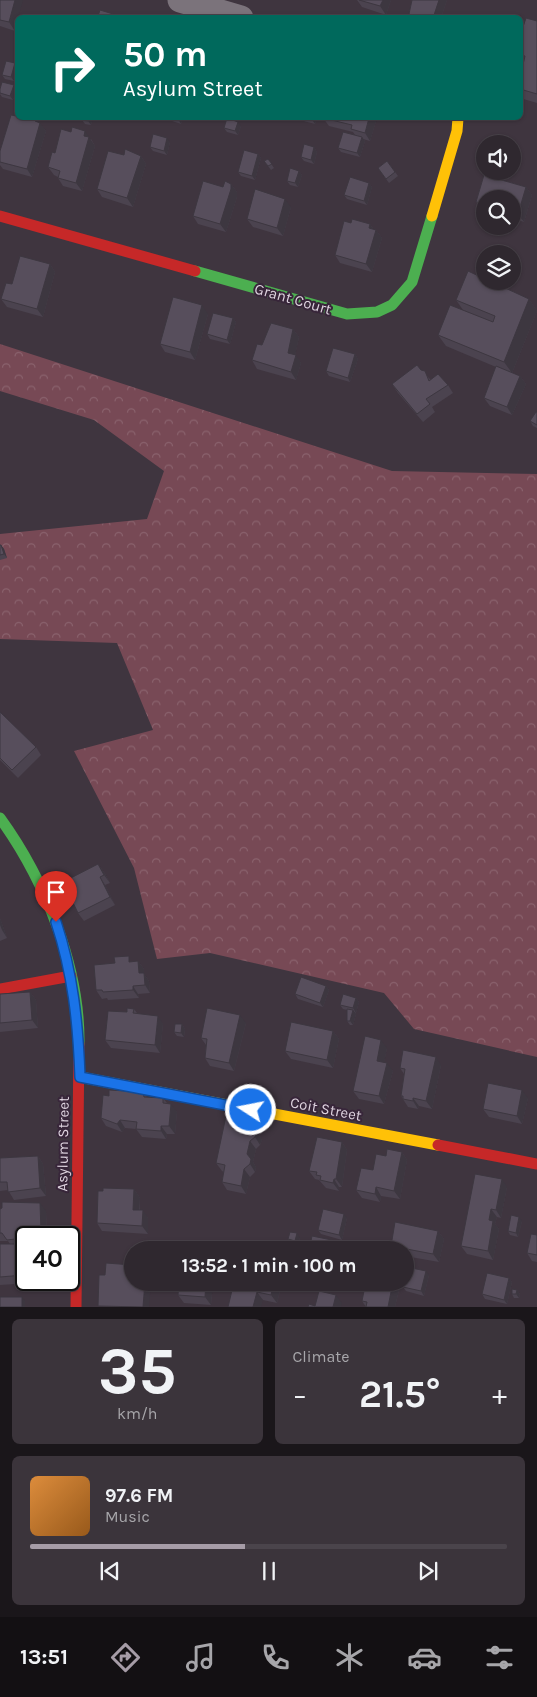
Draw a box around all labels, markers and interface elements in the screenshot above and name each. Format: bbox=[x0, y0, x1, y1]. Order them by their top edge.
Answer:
text: 50 m bbox=[123, 34, 208, 75]
icon: right bbox=[40, 35, 105, 100]
text: Asylum Street bbox=[123, 76, 263, 102]
map controls bbox=[476, 135, 521, 290]
button: sound bbox=[476, 135, 521, 180]
button: search bbox=[476, 190, 521, 235]
button: layers bbox=[476, 245, 521, 290]
street label: Grant Court bbox=[252, 279, 334, 319]
pin bbox=[35, 871, 77, 922]
icon: arrive bbox=[42, 878, 70, 906]
position arrow bbox=[224, 1083, 276, 1135]
street label: Coit Street bbox=[289, 1093, 364, 1125]
street label: Asylum Street bbox=[53, 1096, 73, 1192]
speed limit sign: 40 bbox=[15, 1226, 80, 1291]
text: 13:52 · 1 min · 100 m bbox=[182, 1255, 357, 1277]
text: 35 bbox=[98, 1333, 176, 1409]
text: Climate bbox=[293, 1347, 350, 1366]
text: 21.5° bbox=[359, 1372, 441, 1417]
text: − bbox=[293, 1378, 307, 1411]
text: + bbox=[492, 1378, 507, 1411]
text: km/h bbox=[117, 1404, 158, 1423]
text: 97.6 FM bbox=[105, 1485, 173, 1507]
text: Music bbox=[105, 1507, 150, 1526]
icon: previous bbox=[96, 1557, 124, 1585]
icon: pause bbox=[255, 1557, 283, 1585]
icon: next bbox=[414, 1557, 442, 1585]
icon: directions bbox=[108, 1640, 143, 1675]
icon: music bbox=[183, 1640, 218, 1675]
icon: phone bbox=[258, 1640, 293, 1675]
icon: climate bbox=[332, 1640, 367, 1675]
icon: car bbox=[407, 1640, 442, 1675]
icon: filters bbox=[482, 1640, 517, 1675]
text: 13:51 bbox=[20, 1644, 68, 1670]

